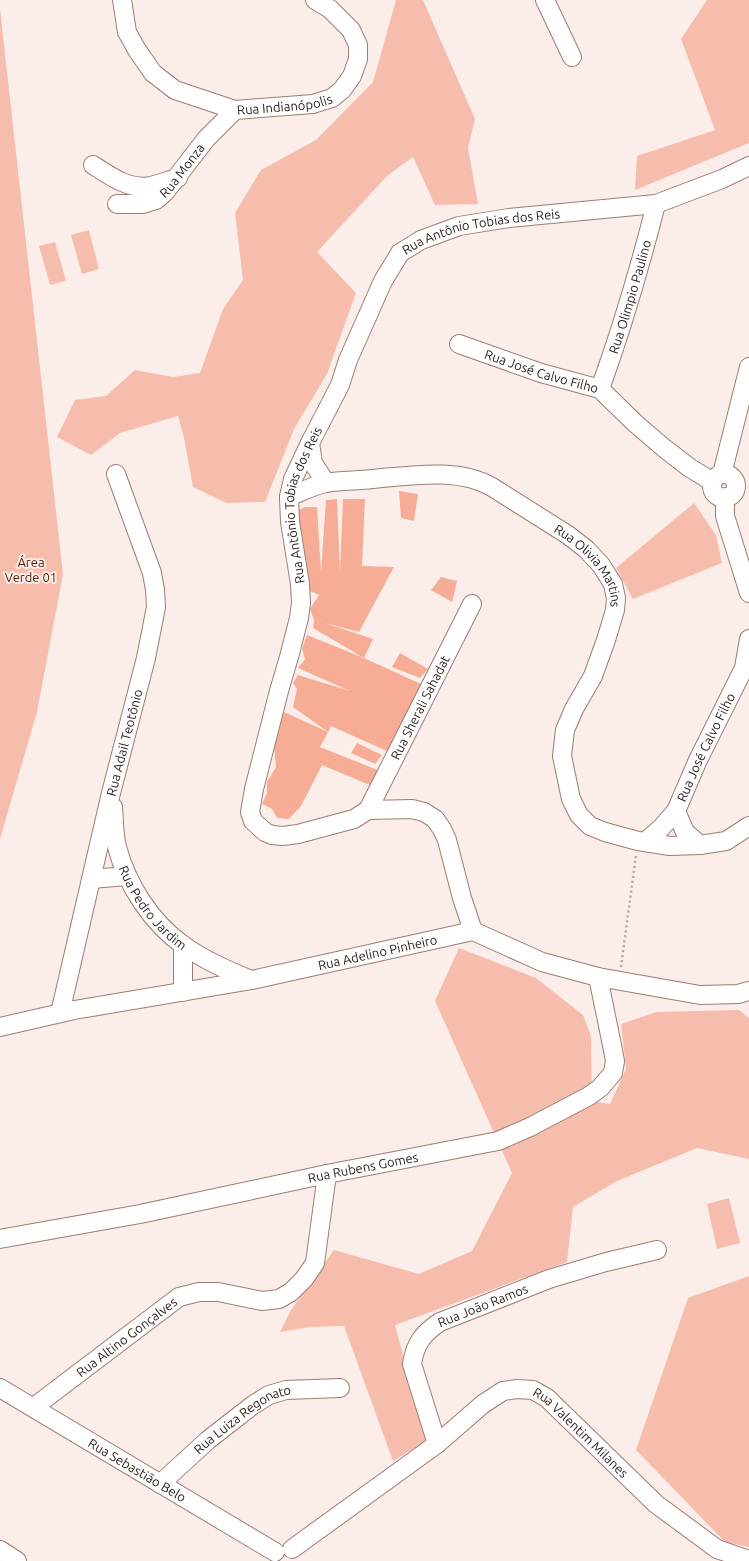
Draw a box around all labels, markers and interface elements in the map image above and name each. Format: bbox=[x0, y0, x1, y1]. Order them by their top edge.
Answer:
street label: Rua Indianópolis bbox=[236, 91, 334, 117]
street label: Rua Monza bbox=[157, 141, 207, 200]
street label: Rua Antônio Tobias dos Reis bbox=[399, 206, 561, 257]
street label: Rua Olimpio Paulino bbox=[606, 238, 653, 355]
street label: Rua José Calvo Filho bbox=[483, 347, 600, 395]
street label: Rua Antônio Tobias dos Reis bbox=[282, 424, 324, 585]
street label: Rua Olivia Martins bbox=[552, 521, 624, 608]
park label: Área Verde 01 bbox=[5, 554, 57, 584]
street label: Rua Sherali Sahadat bbox=[388, 653, 452, 762]
street label: Rua Adail Teotônio bbox=[104, 688, 145, 797]
street label: Rua José Calvo Filho bbox=[674, 691, 737, 804]
street label: Rua Pedro Jardim bbox=[117, 864, 190, 952]
street label: Rua Adelino Pinheiro bbox=[317, 932, 438, 972]
street label: Rua Rubens Gomes bbox=[307, 1150, 420, 1185]
street label: Rua João Ramos bbox=[436, 1281, 530, 1329]
street label: Rua Altino Gonçalves bbox=[73, 1294, 180, 1379]
street label: Rua Luiza Regonato bbox=[191, 1383, 291, 1456]
street label: Rua Valentim Milanes bbox=[531, 1385, 631, 1480]
street label: Rua Sebastião Belo bbox=[86, 1435, 189, 1504]

